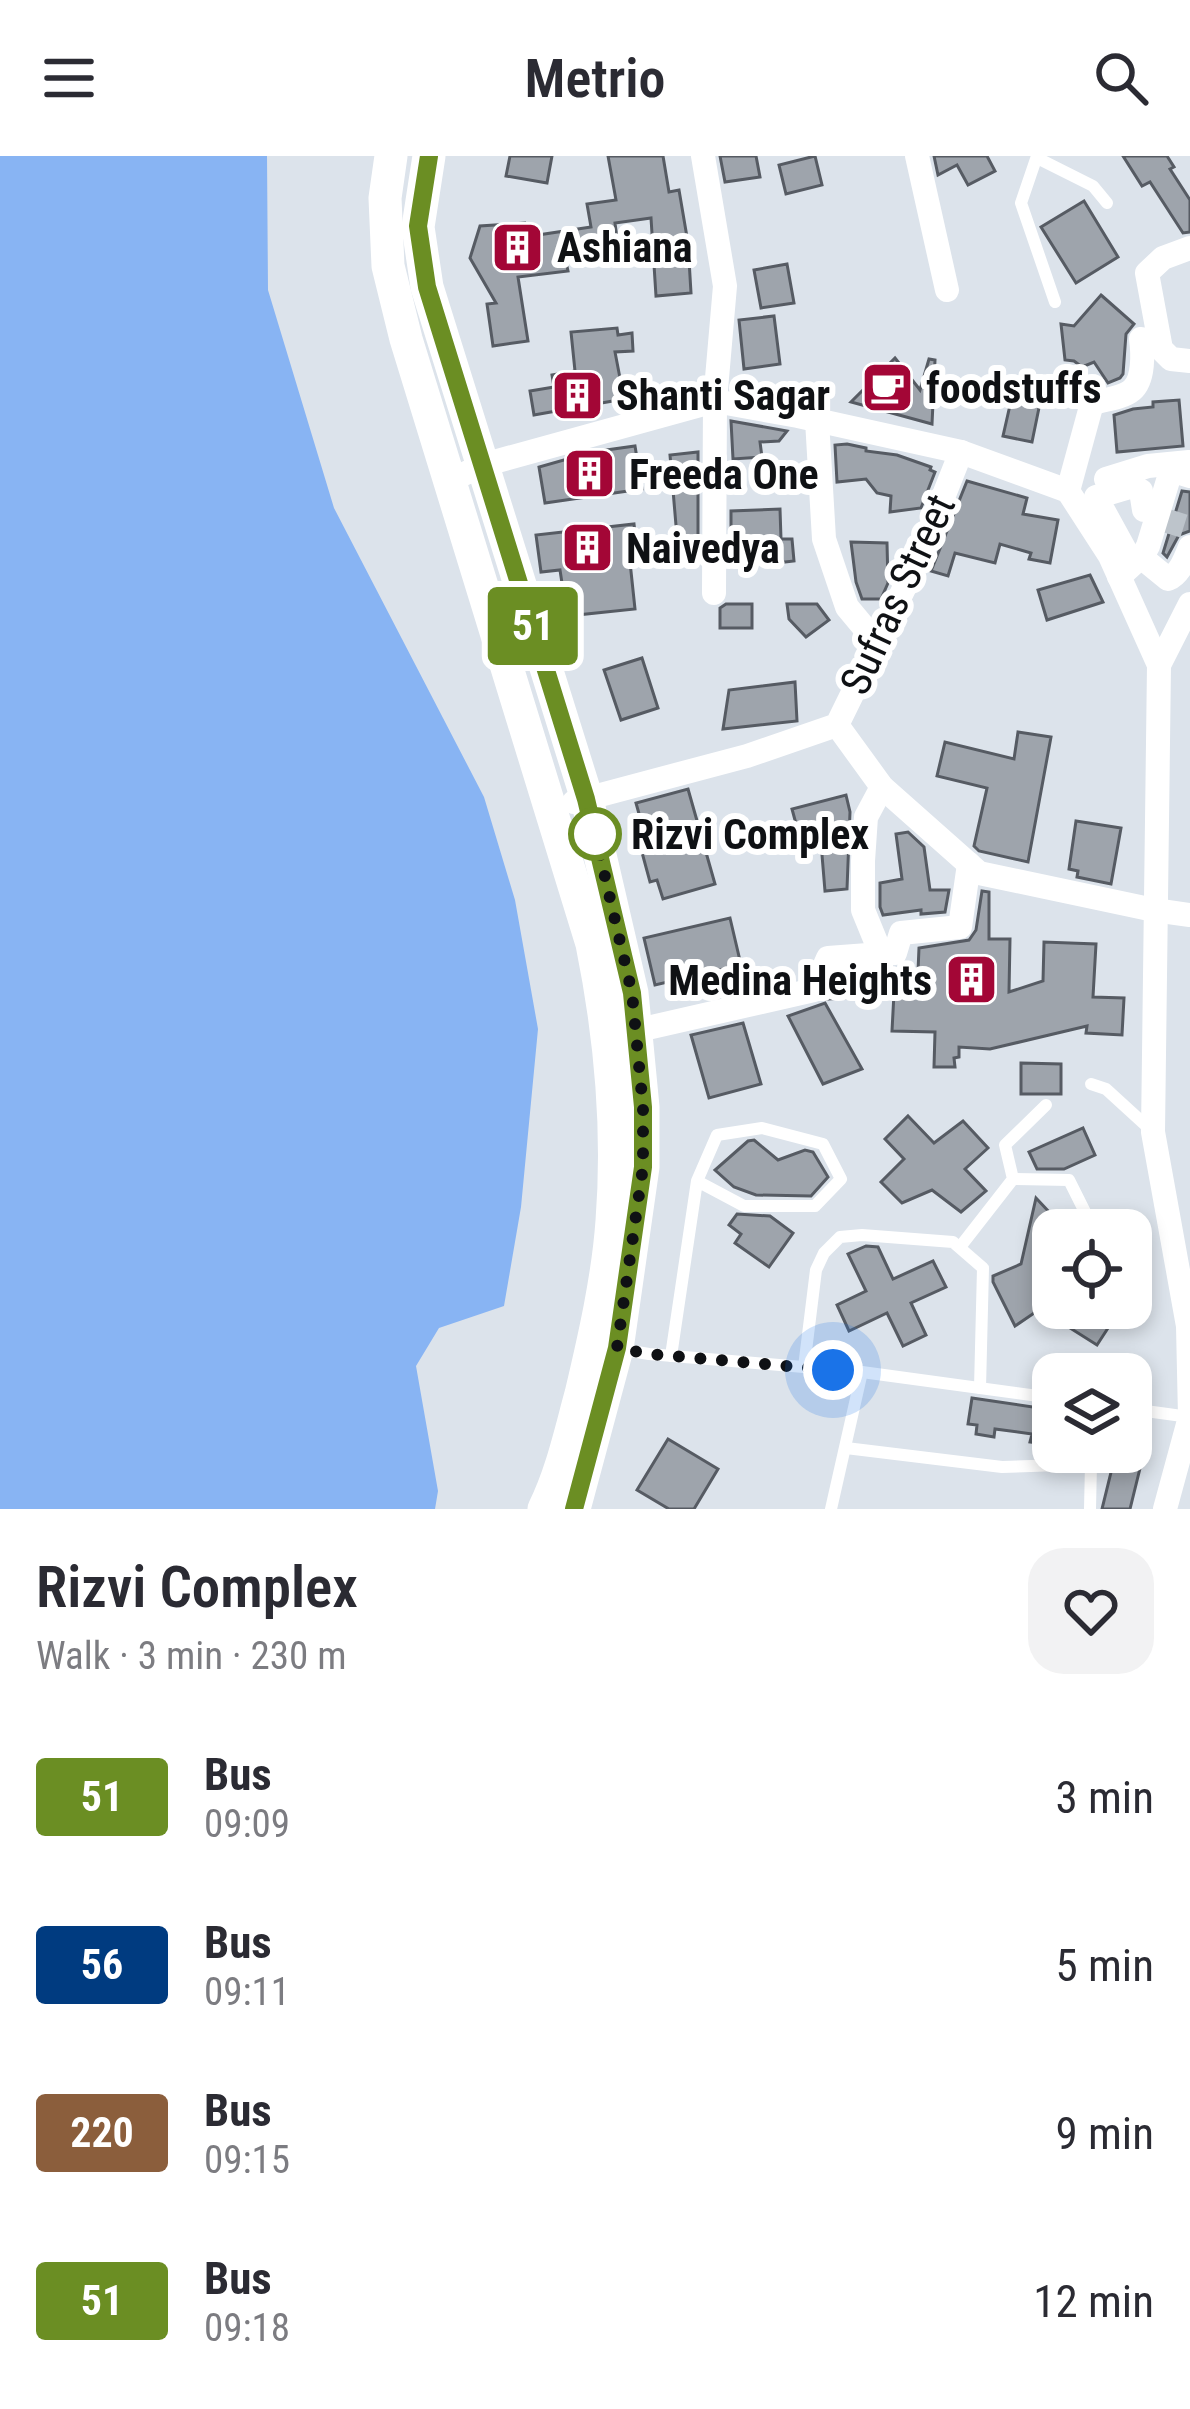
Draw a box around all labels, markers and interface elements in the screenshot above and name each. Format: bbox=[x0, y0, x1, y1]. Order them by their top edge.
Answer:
icon: menu bbox=[36, 45, 102, 111]
icon: search bbox=[1088, 45, 1154, 111]
text: Metrio bbox=[525, 47, 665, 110]
building icon: Ashiana bbox=[490, 219, 546, 275]
place label: Ashiana bbox=[557, 223, 693, 272]
cafe icon: foodstuffs bbox=[859, 360, 915, 416]
place label: foodstuffs bbox=[926, 364, 1102, 413]
building icon: Shanti Sagar bbox=[549, 367, 605, 423]
place label: Shanti Sagar bbox=[616, 371, 830, 420]
building icon: Freeda One bbox=[562, 446, 618, 502]
place label: Freeda One bbox=[629, 450, 819, 499]
street label: Sufras Street bbox=[830, 487, 965, 702]
building icon: Naivedya bbox=[559, 520, 615, 576]
place label: Naivedya bbox=[626, 524, 780, 573]
line badge: 51 bbox=[479, 587, 587, 665]
text: 51 bbox=[512, 601, 554, 650]
marker: Rizvi Complex bbox=[570, 809, 620, 859]
place label: Rizvi Complex bbox=[631, 810, 869, 859]
building icon: Medina Heights bbox=[943, 952, 999, 1008]
place label: Medina Heights bbox=[668, 956, 932, 1005]
map controls bbox=[1032, 1209, 1152, 1473]
button: locate bbox=[1032, 1209, 1152, 1329]
your location bbox=[803, 1340, 863, 1400]
button: layers bbox=[1032, 1353, 1152, 1473]
button: heart bbox=[1028, 1548, 1154, 1674]
text: Rizvi Complex bbox=[36, 1554, 358, 1621]
text: Walk · 3 min · 230 m bbox=[36, 1633, 347, 1679]
text: Bus bbox=[204, 1748, 272, 1801]
text: 3 min bbox=[1055, 1771, 1154, 1824]
text: 51 bbox=[81, 1772, 123, 1821]
text: 09:09 bbox=[204, 1801, 290, 1847]
text: Bus bbox=[204, 1916, 272, 1969]
text: 5 min bbox=[1055, 1939, 1154, 1992]
text: 56 bbox=[81, 1940, 123, 1989]
text: 09:11 bbox=[204, 1969, 290, 2015]
text: Bus bbox=[204, 2084, 272, 2137]
text: 9 min bbox=[1055, 2107, 1154, 2160]
text: 220 bbox=[70, 2108, 134, 2157]
text: 09:15 bbox=[204, 2137, 290, 2183]
text: Bus bbox=[204, 2252, 272, 2305]
text: 12 min bbox=[1033, 2275, 1154, 2328]
text: 51 bbox=[81, 2276, 123, 2325]
text: 09:18 bbox=[204, 2305, 290, 2351]

